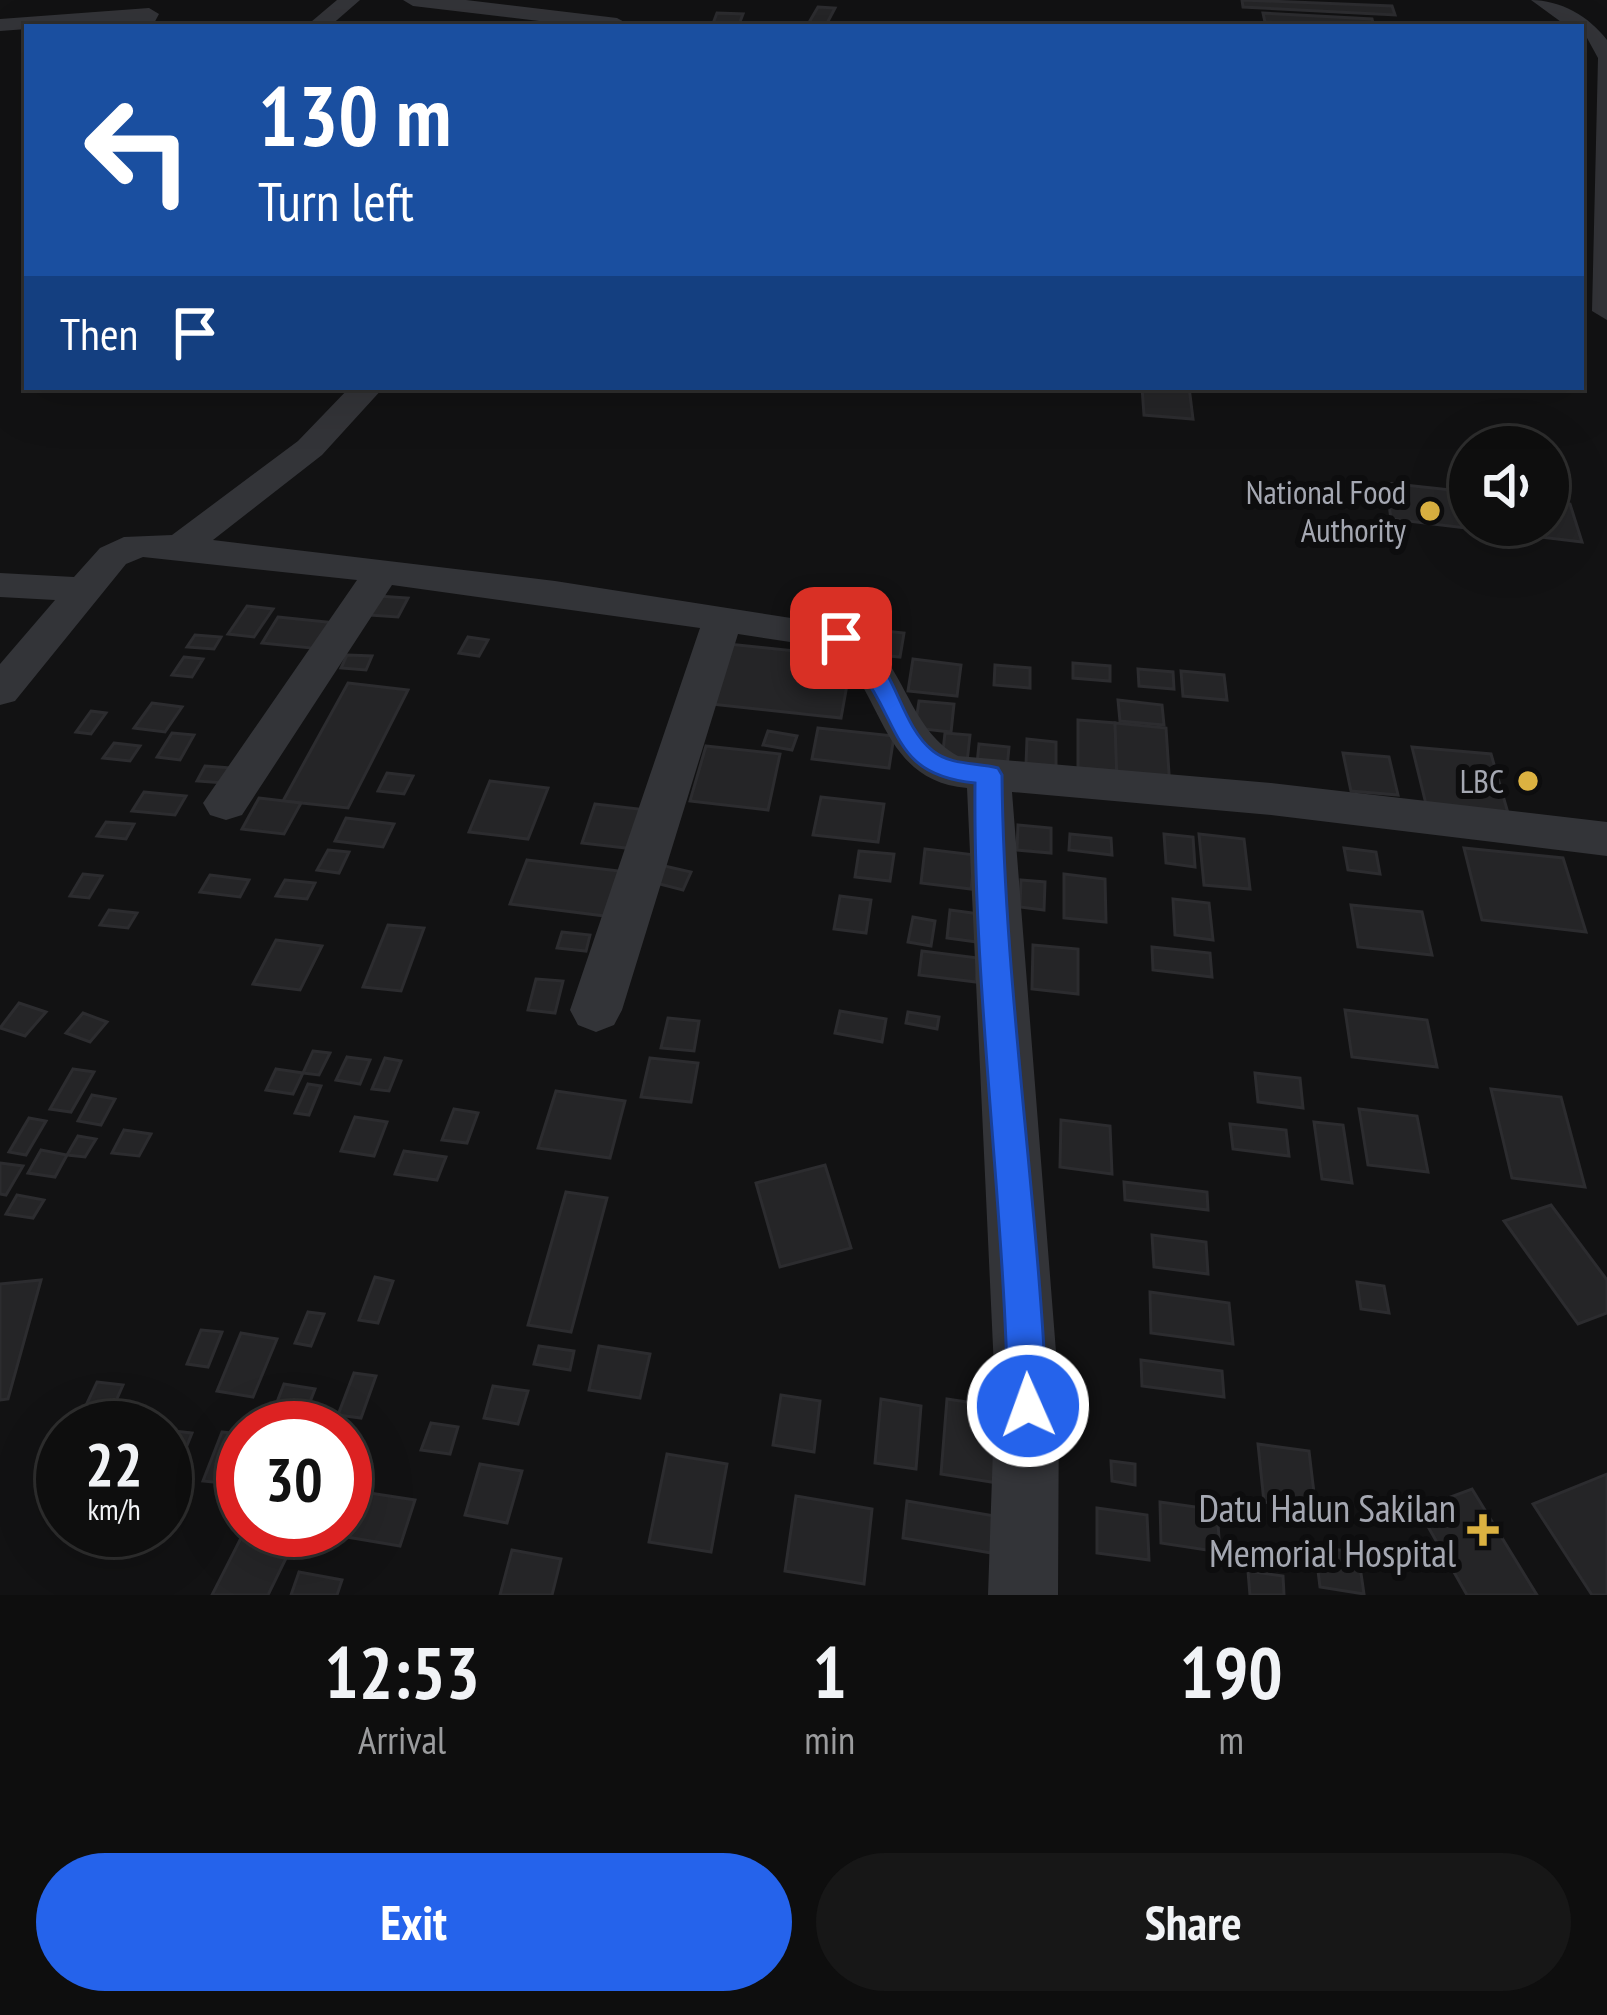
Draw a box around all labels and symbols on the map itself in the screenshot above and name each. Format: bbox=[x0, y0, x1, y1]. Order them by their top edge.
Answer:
place label: National Food Authority bbox=[1246, 470, 1407, 551]
marker: National Food Authority bbox=[1417, 498, 1443, 524]
pin bbox=[790, 587, 892, 689]
place label: LBC bbox=[1460, 759, 1504, 802]
marker: LBC bbox=[1515, 768, 1541, 794]
position arrow bbox=[965, 1343, 1091, 1469]
speed limit sign: 30 bbox=[216, 1401, 372, 1557]
place label: Datu Halun Sakilan Memorial Hospital bbox=[1198, 1482, 1456, 1578]
marker: Datu Halun Sakilan Memorial Hospital bbox=[1467, 1514, 1499, 1546]

